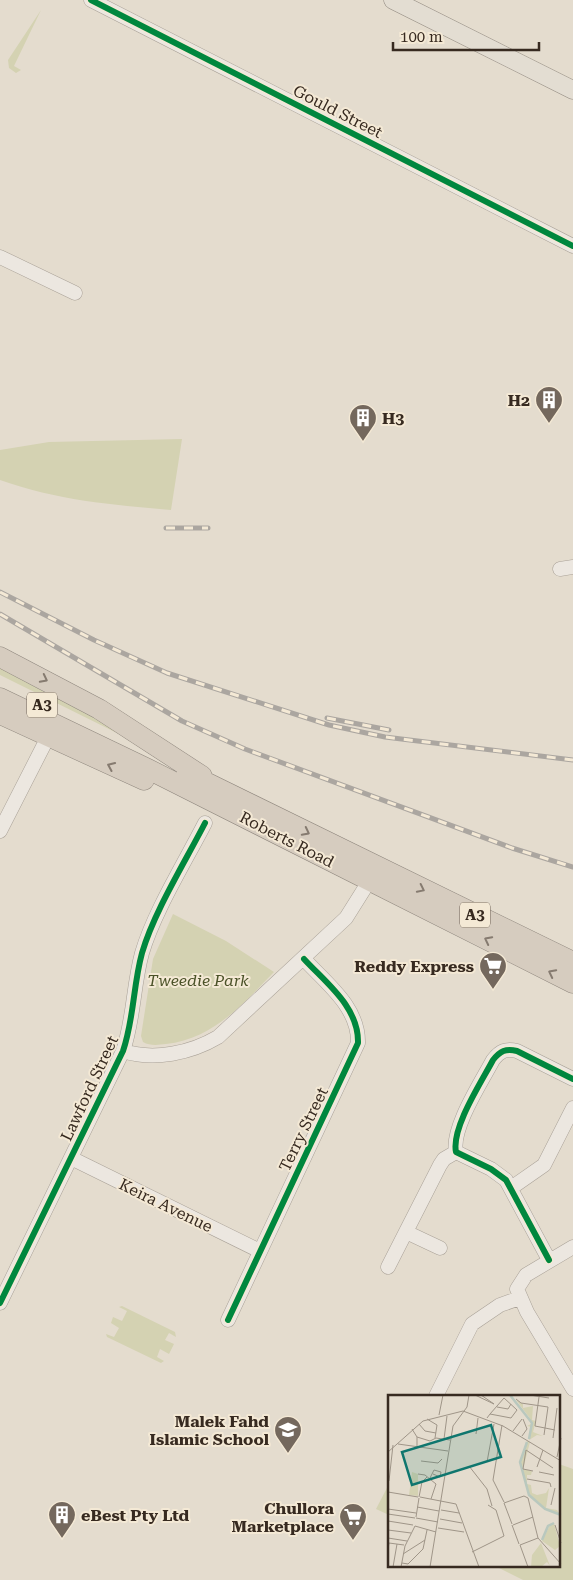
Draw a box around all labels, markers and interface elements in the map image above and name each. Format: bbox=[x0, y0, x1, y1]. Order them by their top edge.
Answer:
scale bar bbox=[393, 20, 539, 52]
text: 100 m bbox=[400, 28, 443, 46]
street label: Gould Street bbox=[290, 81, 386, 142]
building icon: H2 bbox=[534, 385, 564, 424]
place label: H2 bbox=[508, 391, 530, 410]
building icon: H3 bbox=[348, 403, 378, 442]
place label: H3 bbox=[382, 409, 404, 428]
one-way arrow bbox=[38, 673, 47, 683]
road number: A3 bbox=[27, 692, 57, 718]
one-way arrow bbox=[107, 762, 116, 773]
street label: Roberts Road bbox=[236, 807, 337, 871]
one-way arrow bbox=[301, 826, 310, 836]
one-way arrow bbox=[415, 883, 424, 893]
road number: A3 bbox=[460, 902, 490, 928]
one-way arrow bbox=[484, 936, 493, 946]
supermarket icon: Reddy Express bbox=[478, 951, 508, 990]
place label: Reddy Express bbox=[354, 957, 474, 976]
one-way arrow bbox=[548, 969, 557, 979]
park label: Tweedie Park bbox=[147, 971, 249, 990]
street label: Lawford Street bbox=[57, 1032, 122, 1144]
street label: Terry Street bbox=[275, 1084, 332, 1174]
street label: Keira Avenue bbox=[116, 1175, 216, 1236]
inset map bbox=[388, 1395, 560, 1568]
place label: Malek Fahd Islamic School bbox=[149, 1412, 270, 1449]
school or university icon: Malek Fahd Islamic School bbox=[273, 1415, 303, 1454]
place label: Chullora Marketplace bbox=[232, 1499, 335, 1536]
building icon: eBest Pty Ltd bbox=[47, 1500, 77, 1539]
supermarket icon: Chullora Marketplace bbox=[338, 1502, 368, 1541]
place label: eBest Pty Ltd bbox=[81, 1506, 190, 1525]

